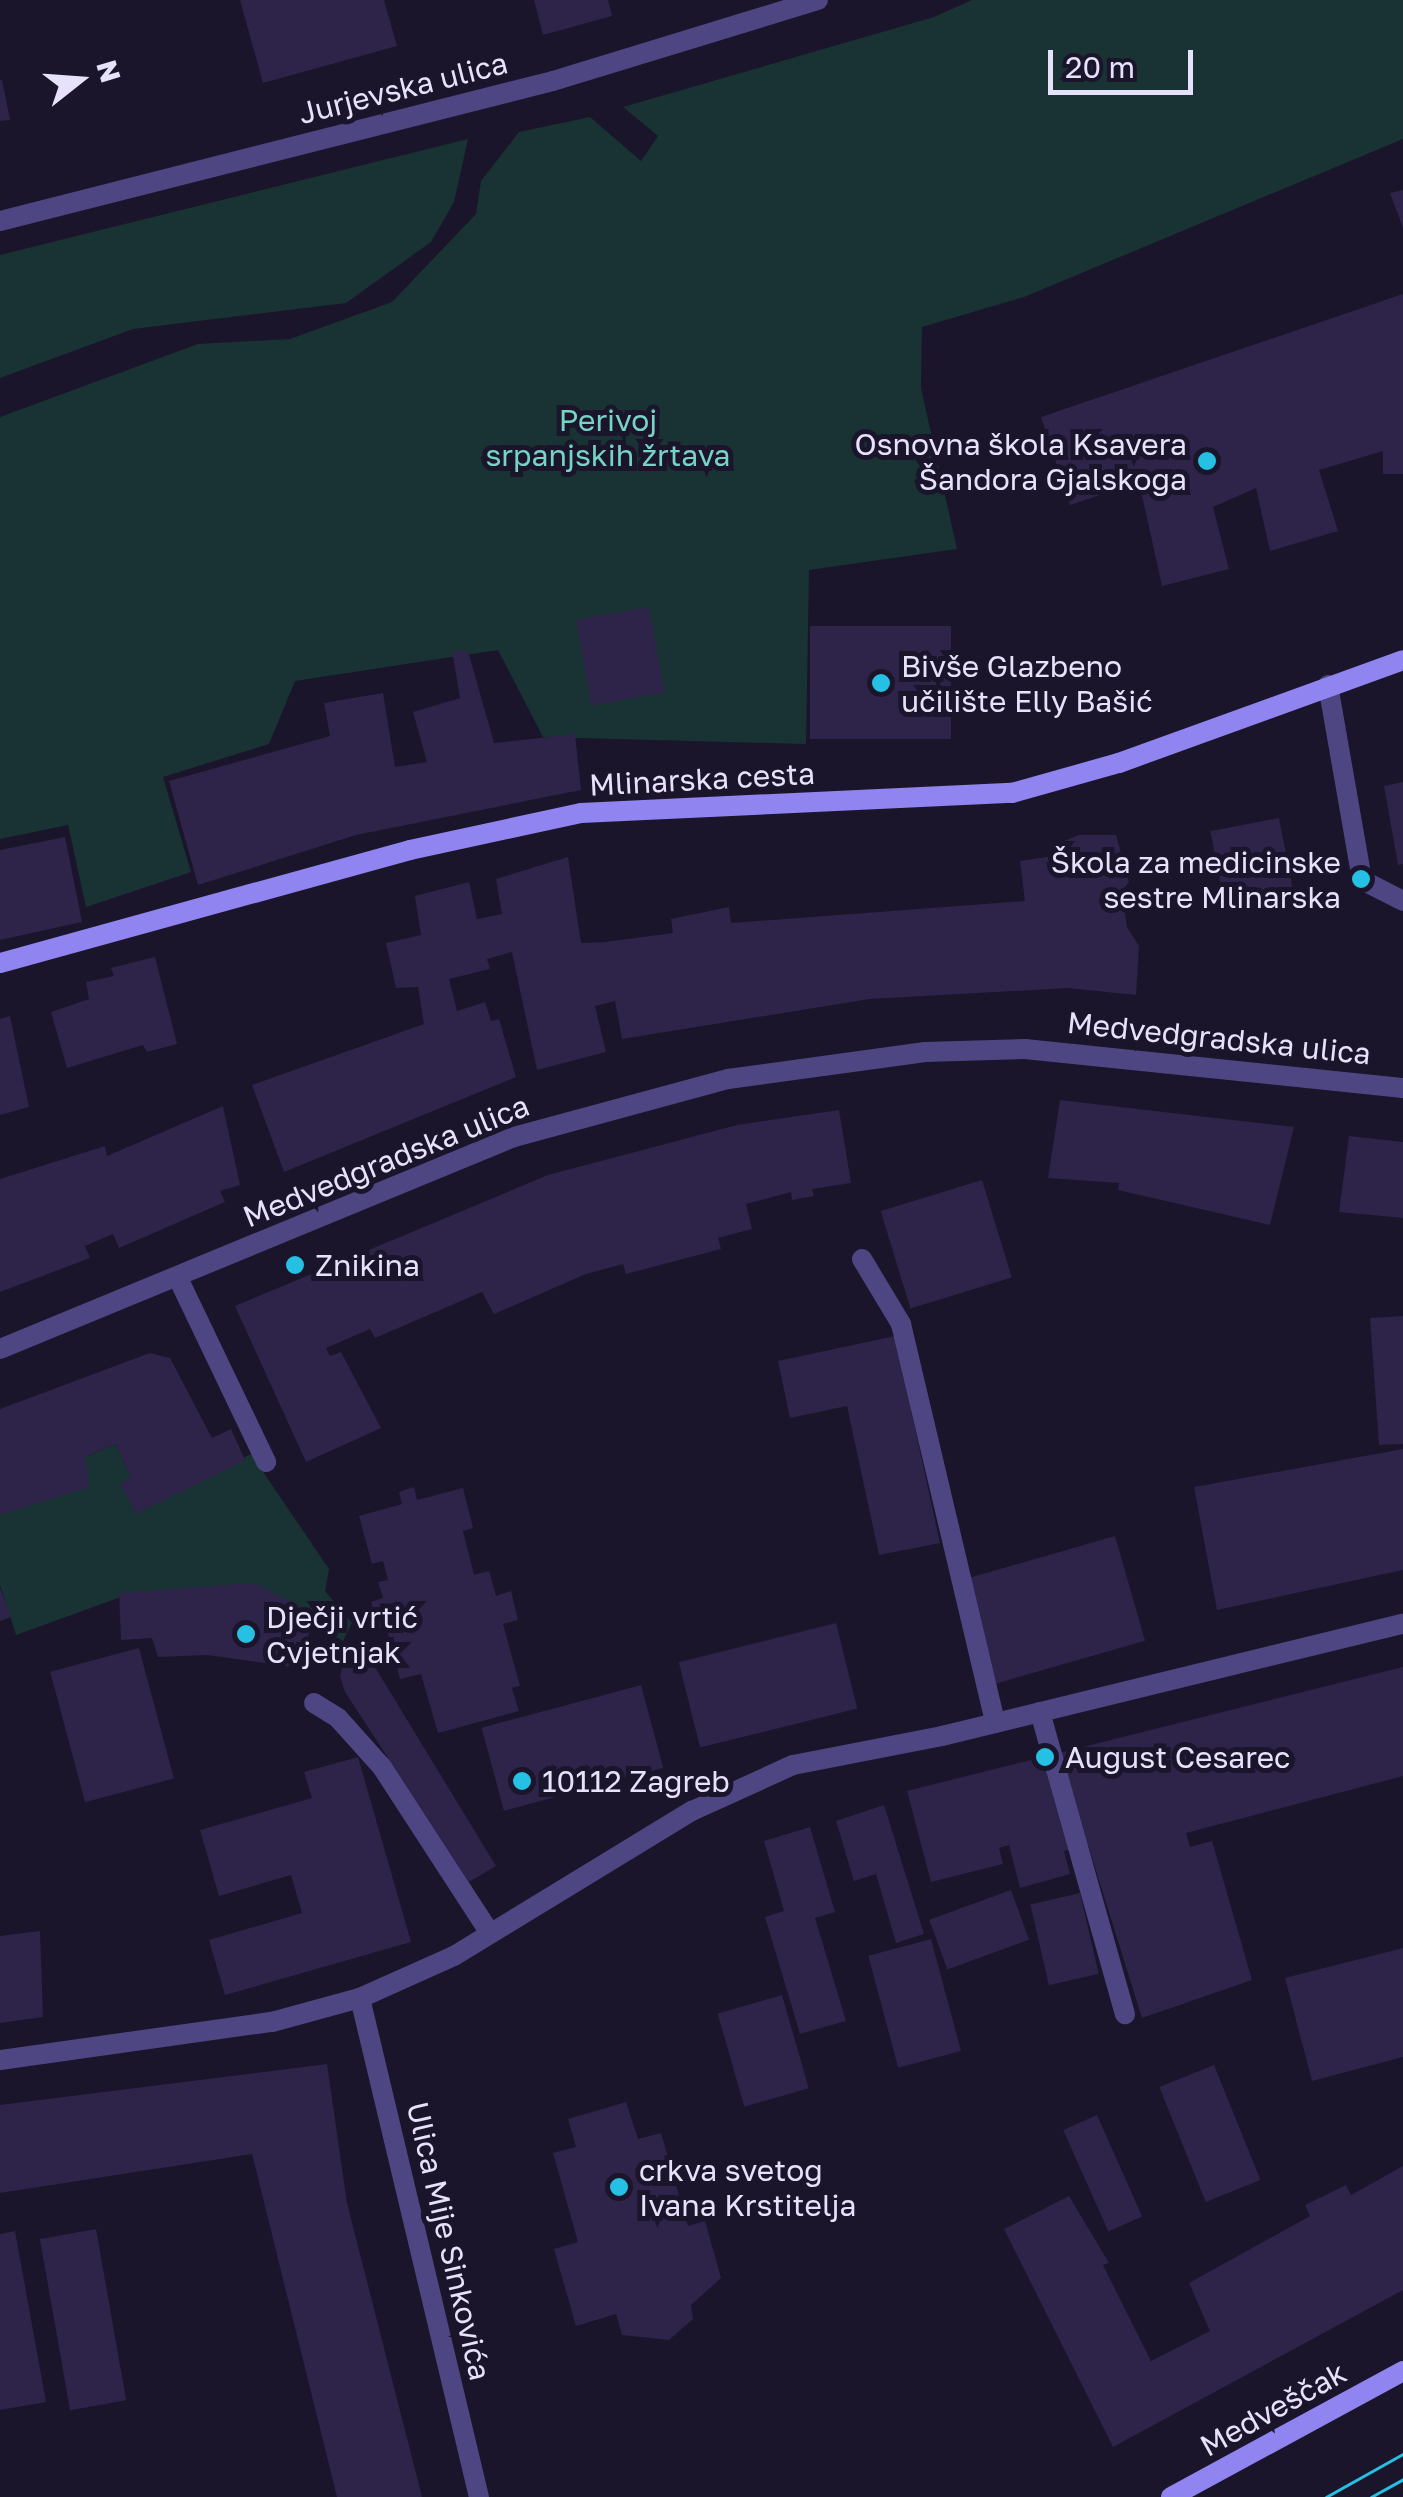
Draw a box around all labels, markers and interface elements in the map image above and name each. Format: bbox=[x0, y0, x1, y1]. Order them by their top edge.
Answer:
north arrow bbox=[30, 30, 130, 130]
scale bar bbox=[1053, 30, 1198, 92]
street label: Jurjevska ulica bbox=[295, 45, 511, 131]
text: 20 m bbox=[1065, 49, 1135, 85]
text: N bbox=[90, 56, 128, 86]
park label: Perivoj srpanjskih žrtava bbox=[485, 402, 731, 472]
place label: Osnovna škola Ksavera Šandora Gjalskoga bbox=[854, 426, 1187, 496]
marker: Osnovna škola Ksavera Šandora Gjalskoga bbox=[1196, 450, 1218, 472]
place label: Bivše Glazbeno učilište Elly Bašić bbox=[901, 648, 1153, 718]
marker: Bivše Glazbeno učilište Elly Bašić bbox=[870, 672, 892, 694]
street label: Mlinarska cesta bbox=[588, 755, 816, 803]
place label: Škola za medicinske sestre Mlinarska bbox=[1051, 844, 1341, 914]
marker: Škola za medicinske sestre Mlinarska bbox=[1350, 868, 1372, 890]
street label: Medvedgradska ulica bbox=[1065, 1004, 1373, 1072]
street label: Medvedgradska ulica bbox=[238, 1087, 534, 1235]
place label: Znikina bbox=[315, 1247, 420, 1283]
marker: Znikina bbox=[284, 1254, 306, 1276]
place label: Dječji vrtić Cvjetnjak bbox=[266, 1599, 418, 1670]
marker: Dječji vrtić Cvjetnjak bbox=[235, 1623, 257, 1645]
place label: August Cesarec bbox=[1065, 1739, 1290, 1775]
marker: August Cesarec bbox=[1034, 1746, 1056, 1768]
place label: 10112 Zagreb bbox=[542, 1763, 730, 1799]
marker: 10112 Zagreb bbox=[511, 1770, 533, 1792]
street label: Ulica Mije Sinkovića bbox=[399, 2098, 499, 2384]
place label: crkva svetog Ivana Krstitelja bbox=[639, 2152, 856, 2222]
marker: crkva svetog Ivana Krstitelja bbox=[608, 2176, 630, 2198]
street label: Medveščak bbox=[1194, 2354, 1352, 2464]

